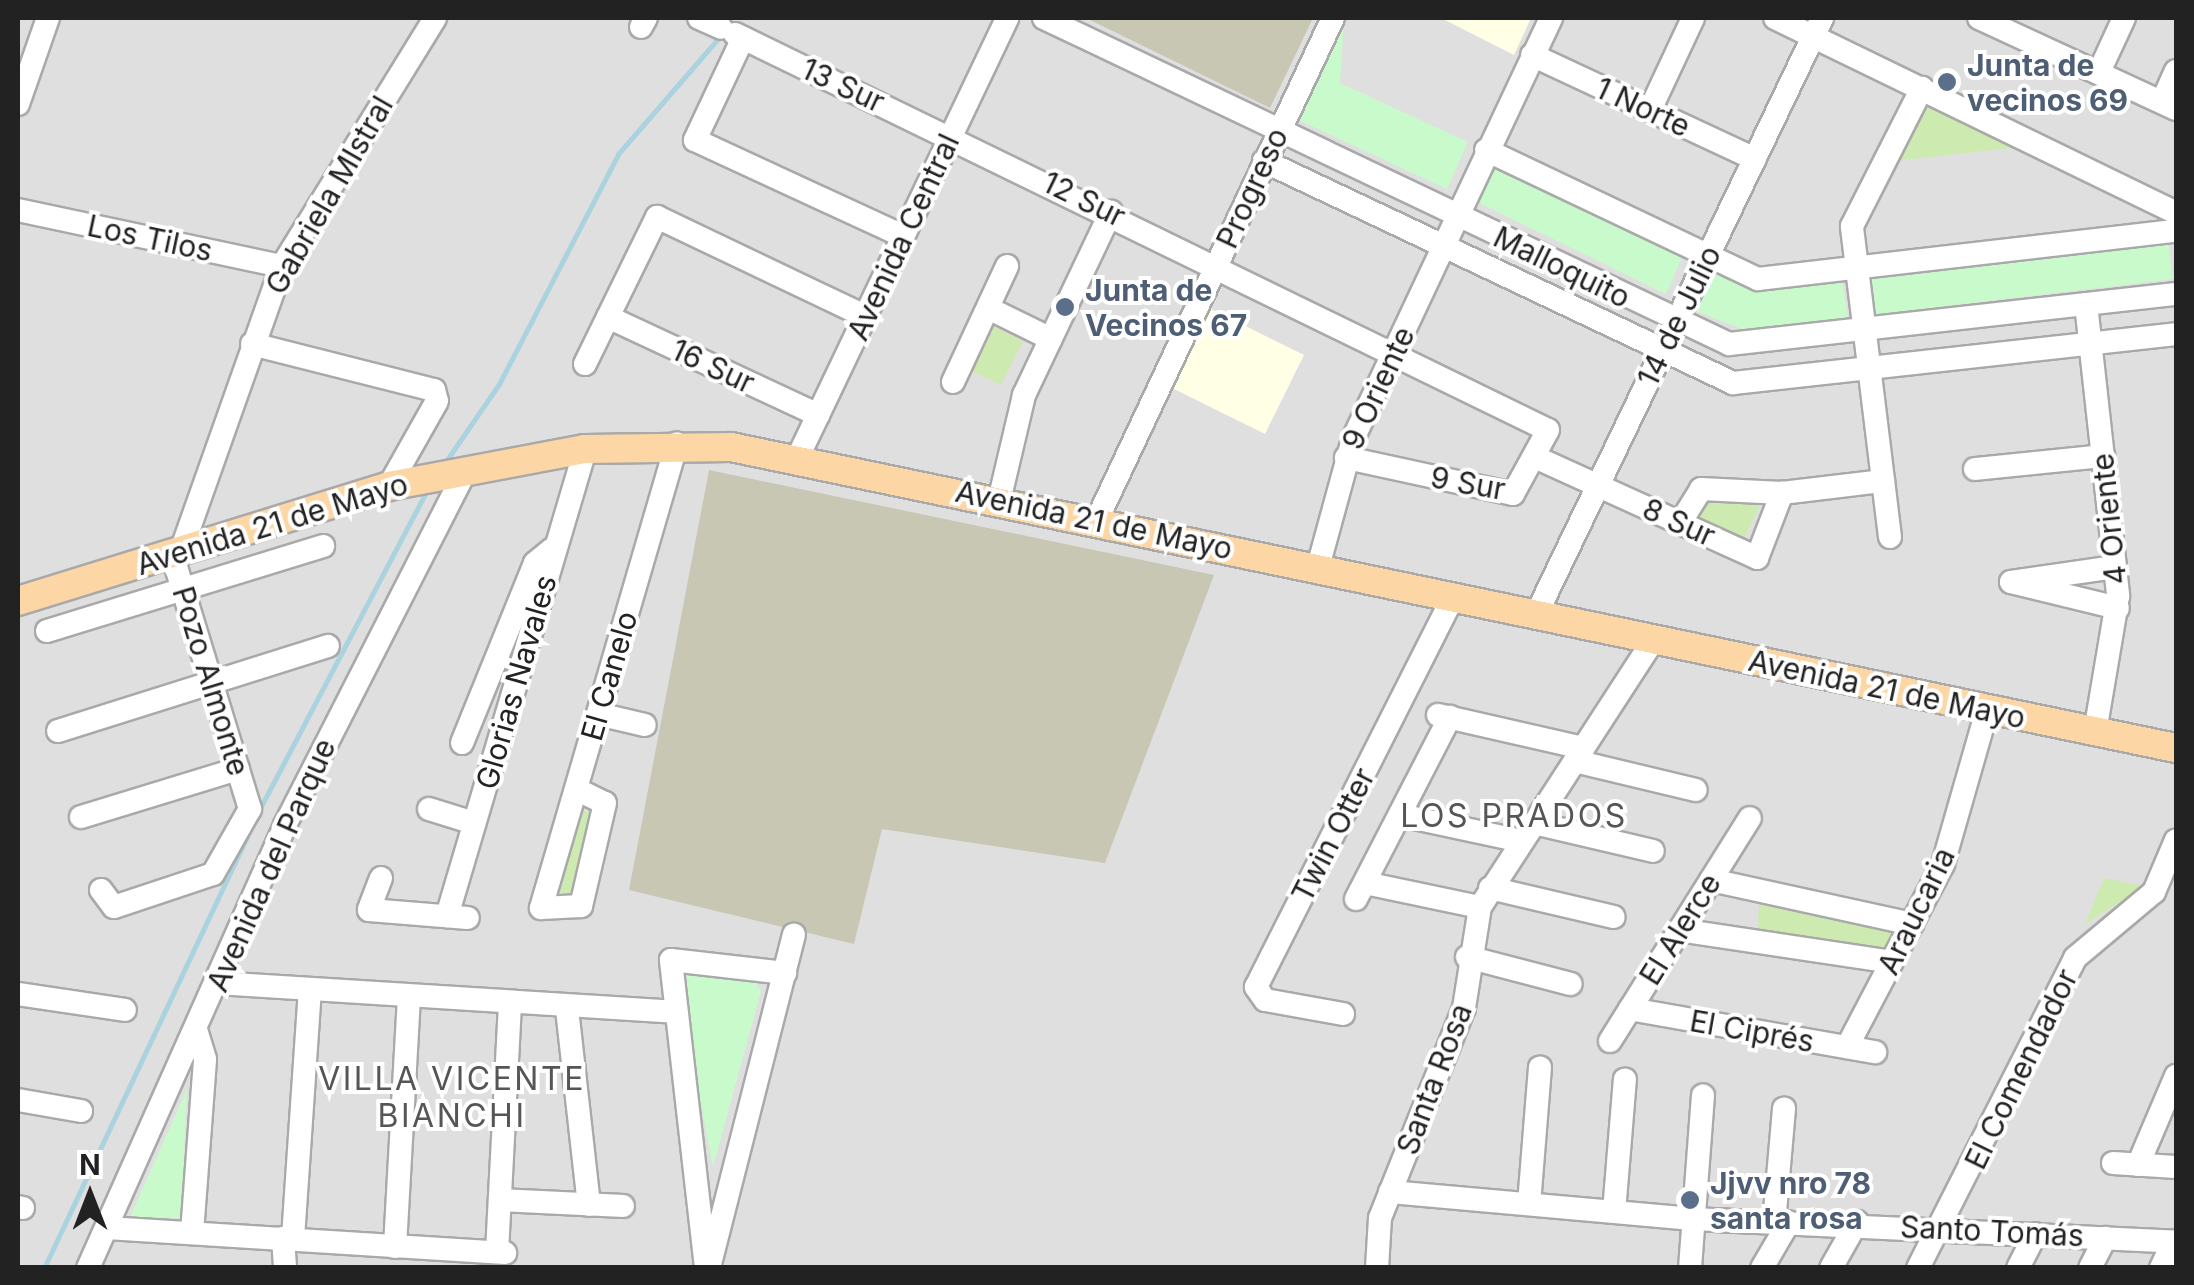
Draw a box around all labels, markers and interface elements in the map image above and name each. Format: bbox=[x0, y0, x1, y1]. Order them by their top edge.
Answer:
place label: Junta de vecinos 69 bbox=[1967, 47, 2128, 118]
street label: 13 Sur bbox=[796, 50, 890, 120]
street label: 1 Norte bbox=[1590, 70, 1696, 144]
marker: Junta de vecinos 69 bbox=[1936, 71, 1958, 93]
street label: Gabriela MIstral bbox=[258, 89, 400, 301]
street label: Progreso bbox=[1209, 122, 1295, 254]
street label: Avenida Central bbox=[839, 128, 967, 346]
street label: 12 Sur bbox=[1037, 164, 1131, 234]
street label: Los Tilos bbox=[84, 207, 216, 269]
street label: Malloquito bbox=[1488, 219, 1636, 315]
street label: 14 de Julio bbox=[1630, 240, 1728, 392]
place label: Junta de Vecinos 67 bbox=[1085, 272, 1247, 342]
marker: Junta de Vecinos 67 bbox=[1054, 296, 1076, 318]
street label: 9 Oriente bbox=[1334, 321, 1422, 455]
street label: 16 Sur bbox=[666, 331, 760, 401]
street label: 4 Oriente bbox=[2084, 451, 2134, 587]
street label: 9 Sur bbox=[1428, 459, 1508, 507]
street label: Avenida 21 de Mayo bbox=[132, 466, 412, 582]
street label: Avenida 21 de Mayo bbox=[952, 473, 1236, 567]
street label: 8 Sur bbox=[1637, 490, 1721, 554]
street label: Glorias Navales bbox=[468, 571, 564, 793]
street label: Pozo Almonte bbox=[165, 582, 257, 780]
street label: El Canelo bbox=[573, 607, 645, 745]
street label: Avenida 21 de Mayo bbox=[1745, 642, 2029, 736]
street label: Avenida del Parque bbox=[199, 733, 343, 997]
street label: Twin Otter bbox=[1284, 762, 1382, 908]
district label: LOS PRADOS bbox=[1400, 797, 1628, 835]
street label: Araucaria bbox=[1870, 842, 1962, 980]
street label: El Alerce bbox=[1632, 867, 1728, 991]
street label: El Comendador bbox=[1957, 963, 2085, 1175]
street label: Santa Rosa bbox=[1389, 999, 1479, 1159]
street label: El Ciprés bbox=[1687, 1002, 1817, 1060]
district label: VILLA VICENTE BIANCHI bbox=[318, 1061, 586, 1136]
north arrow bbox=[40, 1145, 140, 1245]
text: N bbox=[79, 1148, 101, 1182]
place label: Jjvv nro 78 santa rosa bbox=[1710, 1165, 1871, 1236]
marker: Jjvv nro 78 santa rosa bbox=[1679, 1189, 1701, 1211]
street label: Santo Tomás bbox=[1899, 1208, 2085, 1254]

